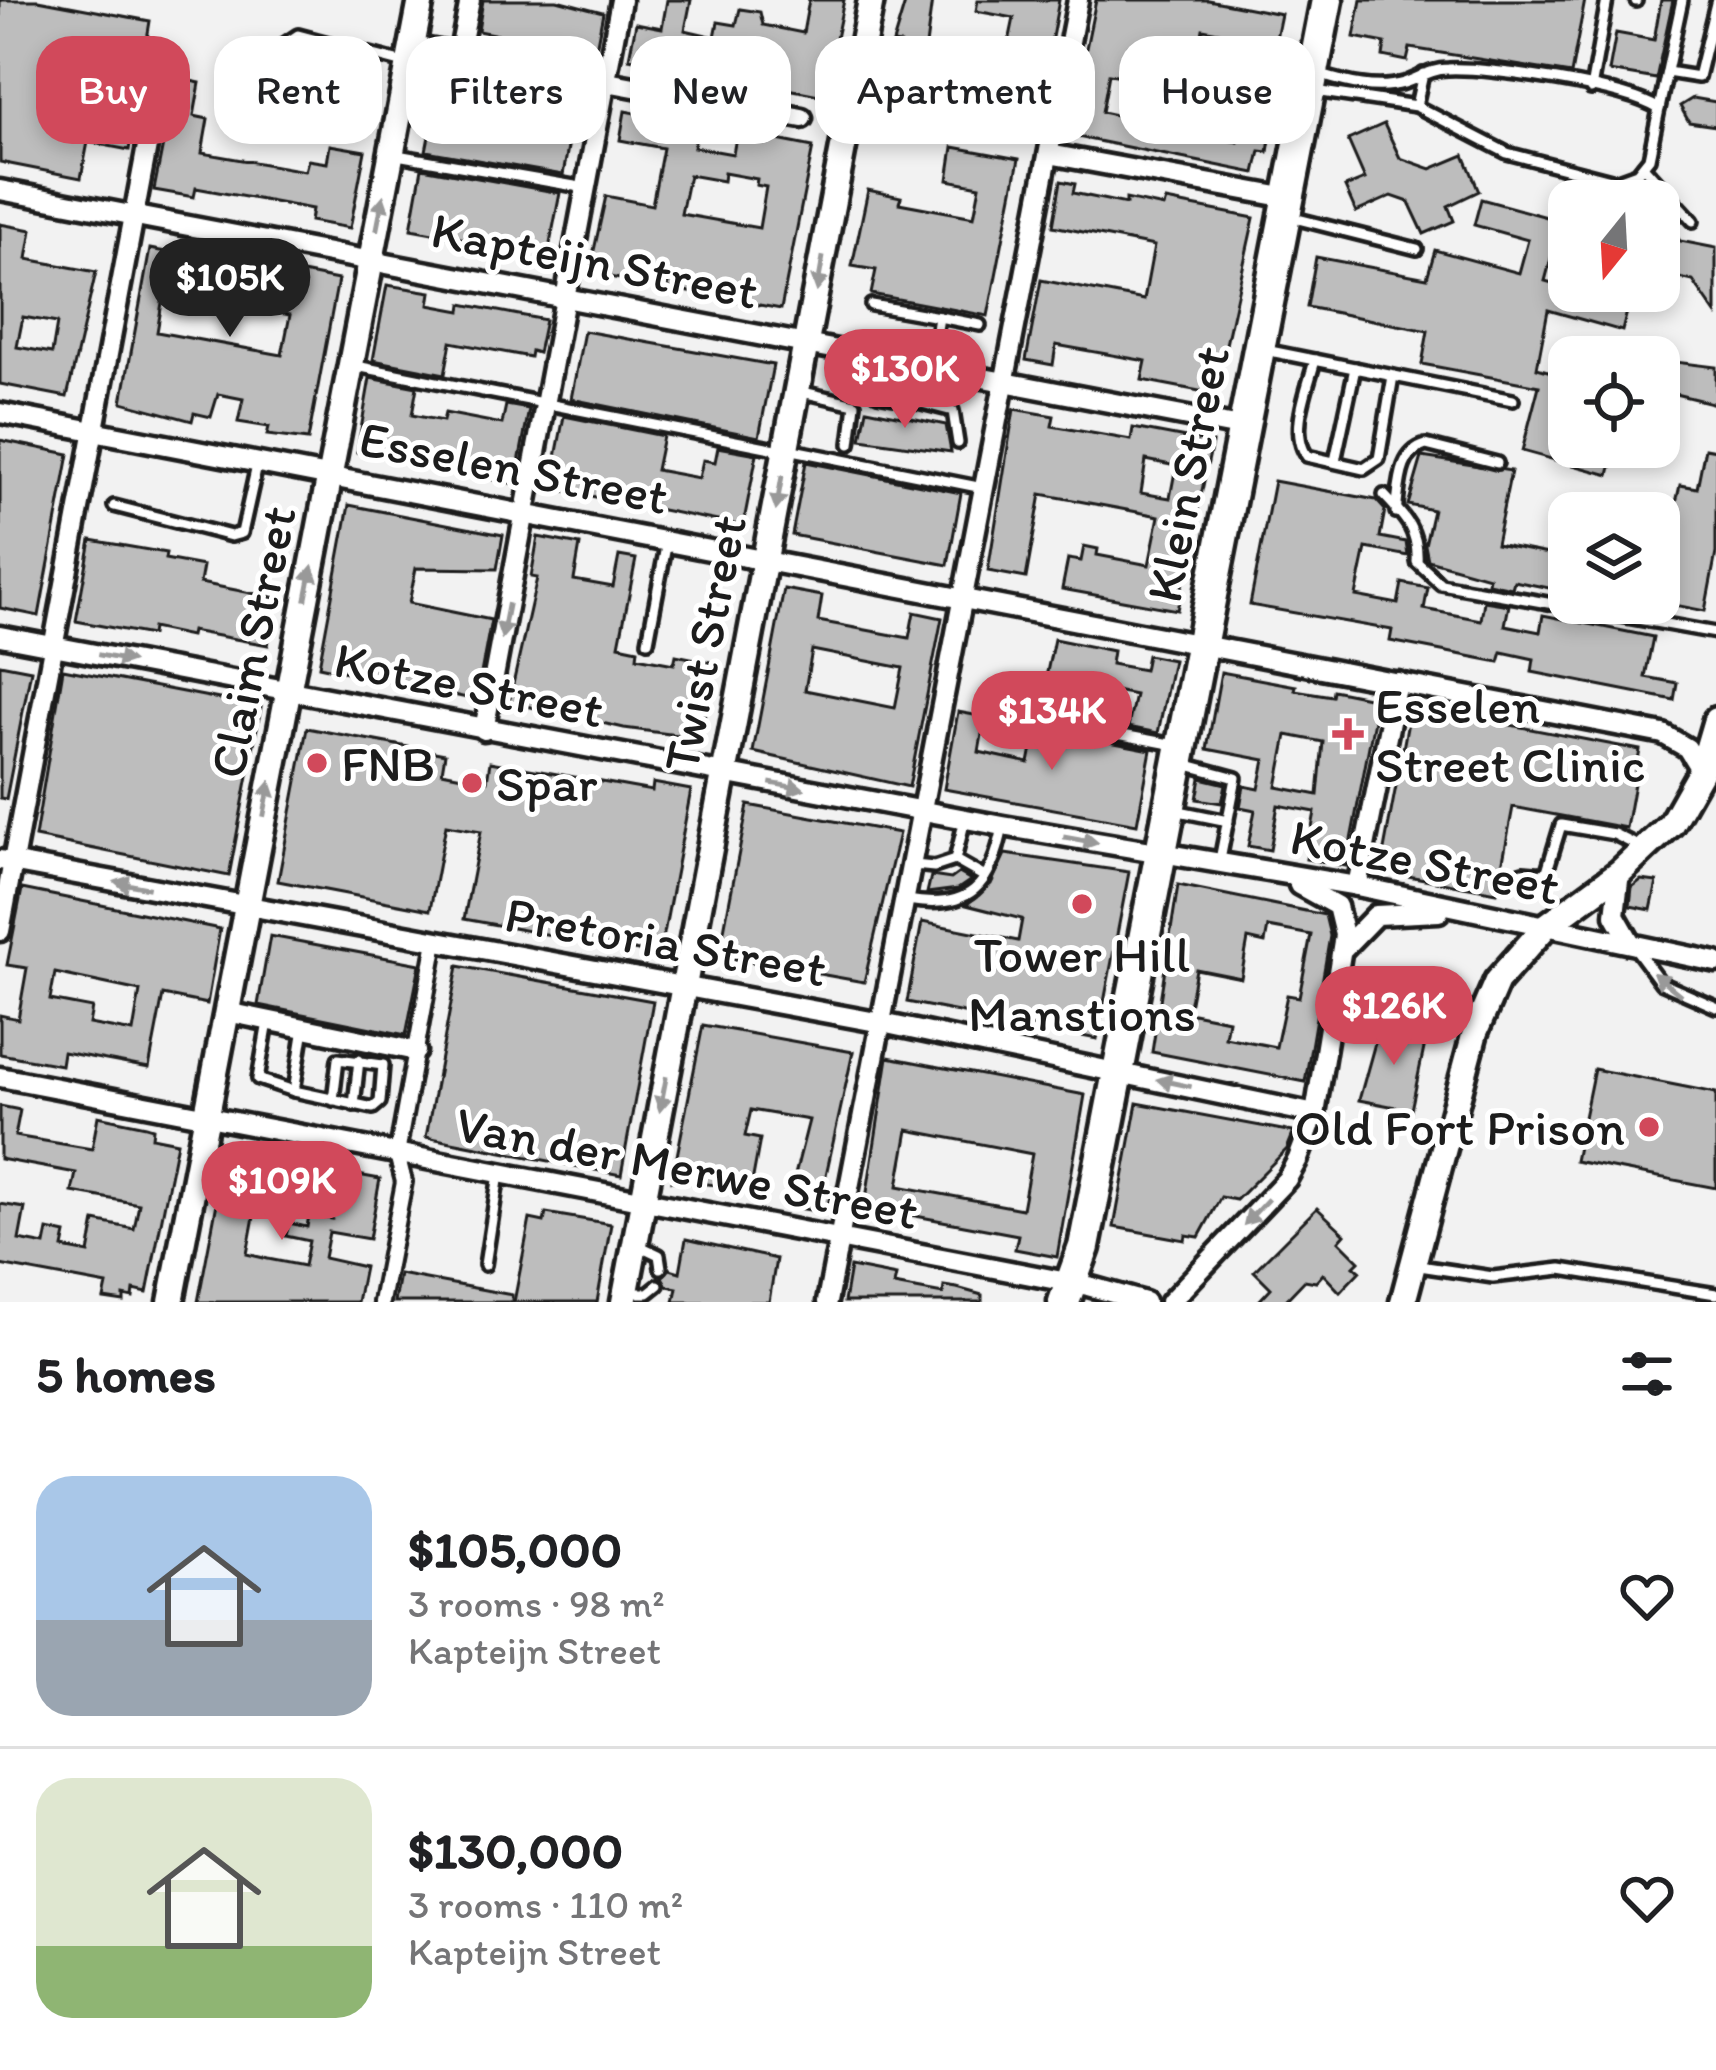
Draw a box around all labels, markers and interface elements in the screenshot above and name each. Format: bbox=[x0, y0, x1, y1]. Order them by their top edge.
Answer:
chip: Buy bbox=[36, 36, 190, 144]
chip: Rent bbox=[214, 36, 382, 144]
chip: Filters bbox=[406, 36, 606, 144]
chip: New bbox=[630, 36, 791, 144]
chip: Apartment bbox=[815, 36, 1095, 144]
chip: House bbox=[1119, 36, 1315, 144]
north arrow bbox=[1548, 180, 1680, 312]
map controls bbox=[1548, 180, 1680, 624]
one-way arrow bbox=[371, 193, 390, 231]
street label: Kapteijn Street bbox=[427, 199, 763, 322]
pin: $105K bbox=[146, 238, 314, 340]
text: $105K bbox=[176, 253, 284, 300]
one-way arrow bbox=[810, 256, 828, 294]
pin: $130K bbox=[821, 329, 989, 431]
button: locate bbox=[1548, 336, 1680, 468]
street label: Klein Street bbox=[1133, 341, 1242, 607]
text: $130K bbox=[851, 344, 959, 391]
street label: Esselen Street bbox=[355, 408, 673, 527]
one-way arrow bbox=[769, 474, 787, 512]
button: layers bbox=[1548, 492, 1680, 624]
street label: Claim Street bbox=[196, 501, 309, 783]
street label: Twist Street bbox=[650, 510, 759, 776]
one-way arrow bbox=[300, 564, 319, 602]
one-way arrow bbox=[495, 603, 514, 640]
street label: Kotze Street bbox=[329, 629, 608, 740]
one-way arrow bbox=[97, 650, 134, 669]
pin: $134K bbox=[968, 671, 1136, 773]
place label: Esselen Street Clinic bbox=[1375, 675, 1646, 795]
text: $134K bbox=[998, 686, 1106, 733]
marker: Esselen Street Clinic bbox=[1332, 718, 1364, 750]
place label: FNB bbox=[341, 733, 435, 794]
marker: FNB bbox=[304, 750, 330, 776]
place label: Spar bbox=[496, 753, 597, 814]
marker: Spar bbox=[459, 770, 485, 796]
one-way arrow bbox=[769, 777, 806, 796]
one-way arrow bbox=[258, 780, 277, 817]
street label: Kotze Street bbox=[1285, 806, 1564, 917]
one-way arrow bbox=[1062, 832, 1100, 850]
one-way arrow bbox=[112, 875, 150, 893]
street label: Pretoria Street bbox=[501, 883, 831, 1000]
marker: Tower Hill Manstions bbox=[1069, 891, 1095, 917]
place label: Tower Hill Manstions bbox=[968, 924, 1196, 1044]
pin: $126K bbox=[1310, 966, 1478, 1068]
one-way arrow bbox=[1652, 972, 1682, 998]
text: $126K bbox=[1342, 981, 1446, 1028]
one-way arrow bbox=[1155, 1073, 1193, 1092]
one-way arrow bbox=[653, 1076, 672, 1113]
street label: Van der Merwe Street bbox=[451, 1093, 923, 1242]
place label: Old Fort Prison bbox=[1294, 1097, 1625, 1158]
marker: Old Fort Prison bbox=[1636, 1114, 1662, 1140]
pin: $109K bbox=[198, 1141, 366, 1243]
text: $109K bbox=[228, 1156, 336, 1203]
one-way arrow bbox=[1242, 1198, 1270, 1227]
icon: filters bbox=[1614, 1341, 1680, 1407]
text: 5 homes bbox=[36, 1344, 216, 1405]
text: $105,000 bbox=[408, 1519, 622, 1580]
icon: home bbox=[132, 1524, 276, 1668]
icon: heart bbox=[1614, 1563, 1680, 1629]
text: 3 rooms · 98 m² bbox=[408, 1580, 665, 1627]
text: Kapteijn Street bbox=[408, 1627, 661, 1674]
text: $130,000 bbox=[408, 1820, 623, 1881]
icon: home bbox=[132, 1826, 276, 1970]
icon: heart bbox=[1614, 1865, 1680, 1931]
text: 3 rooms · 110 m² bbox=[408, 1881, 683, 1928]
text: Kapteijn Street bbox=[408, 1928, 661, 1975]

